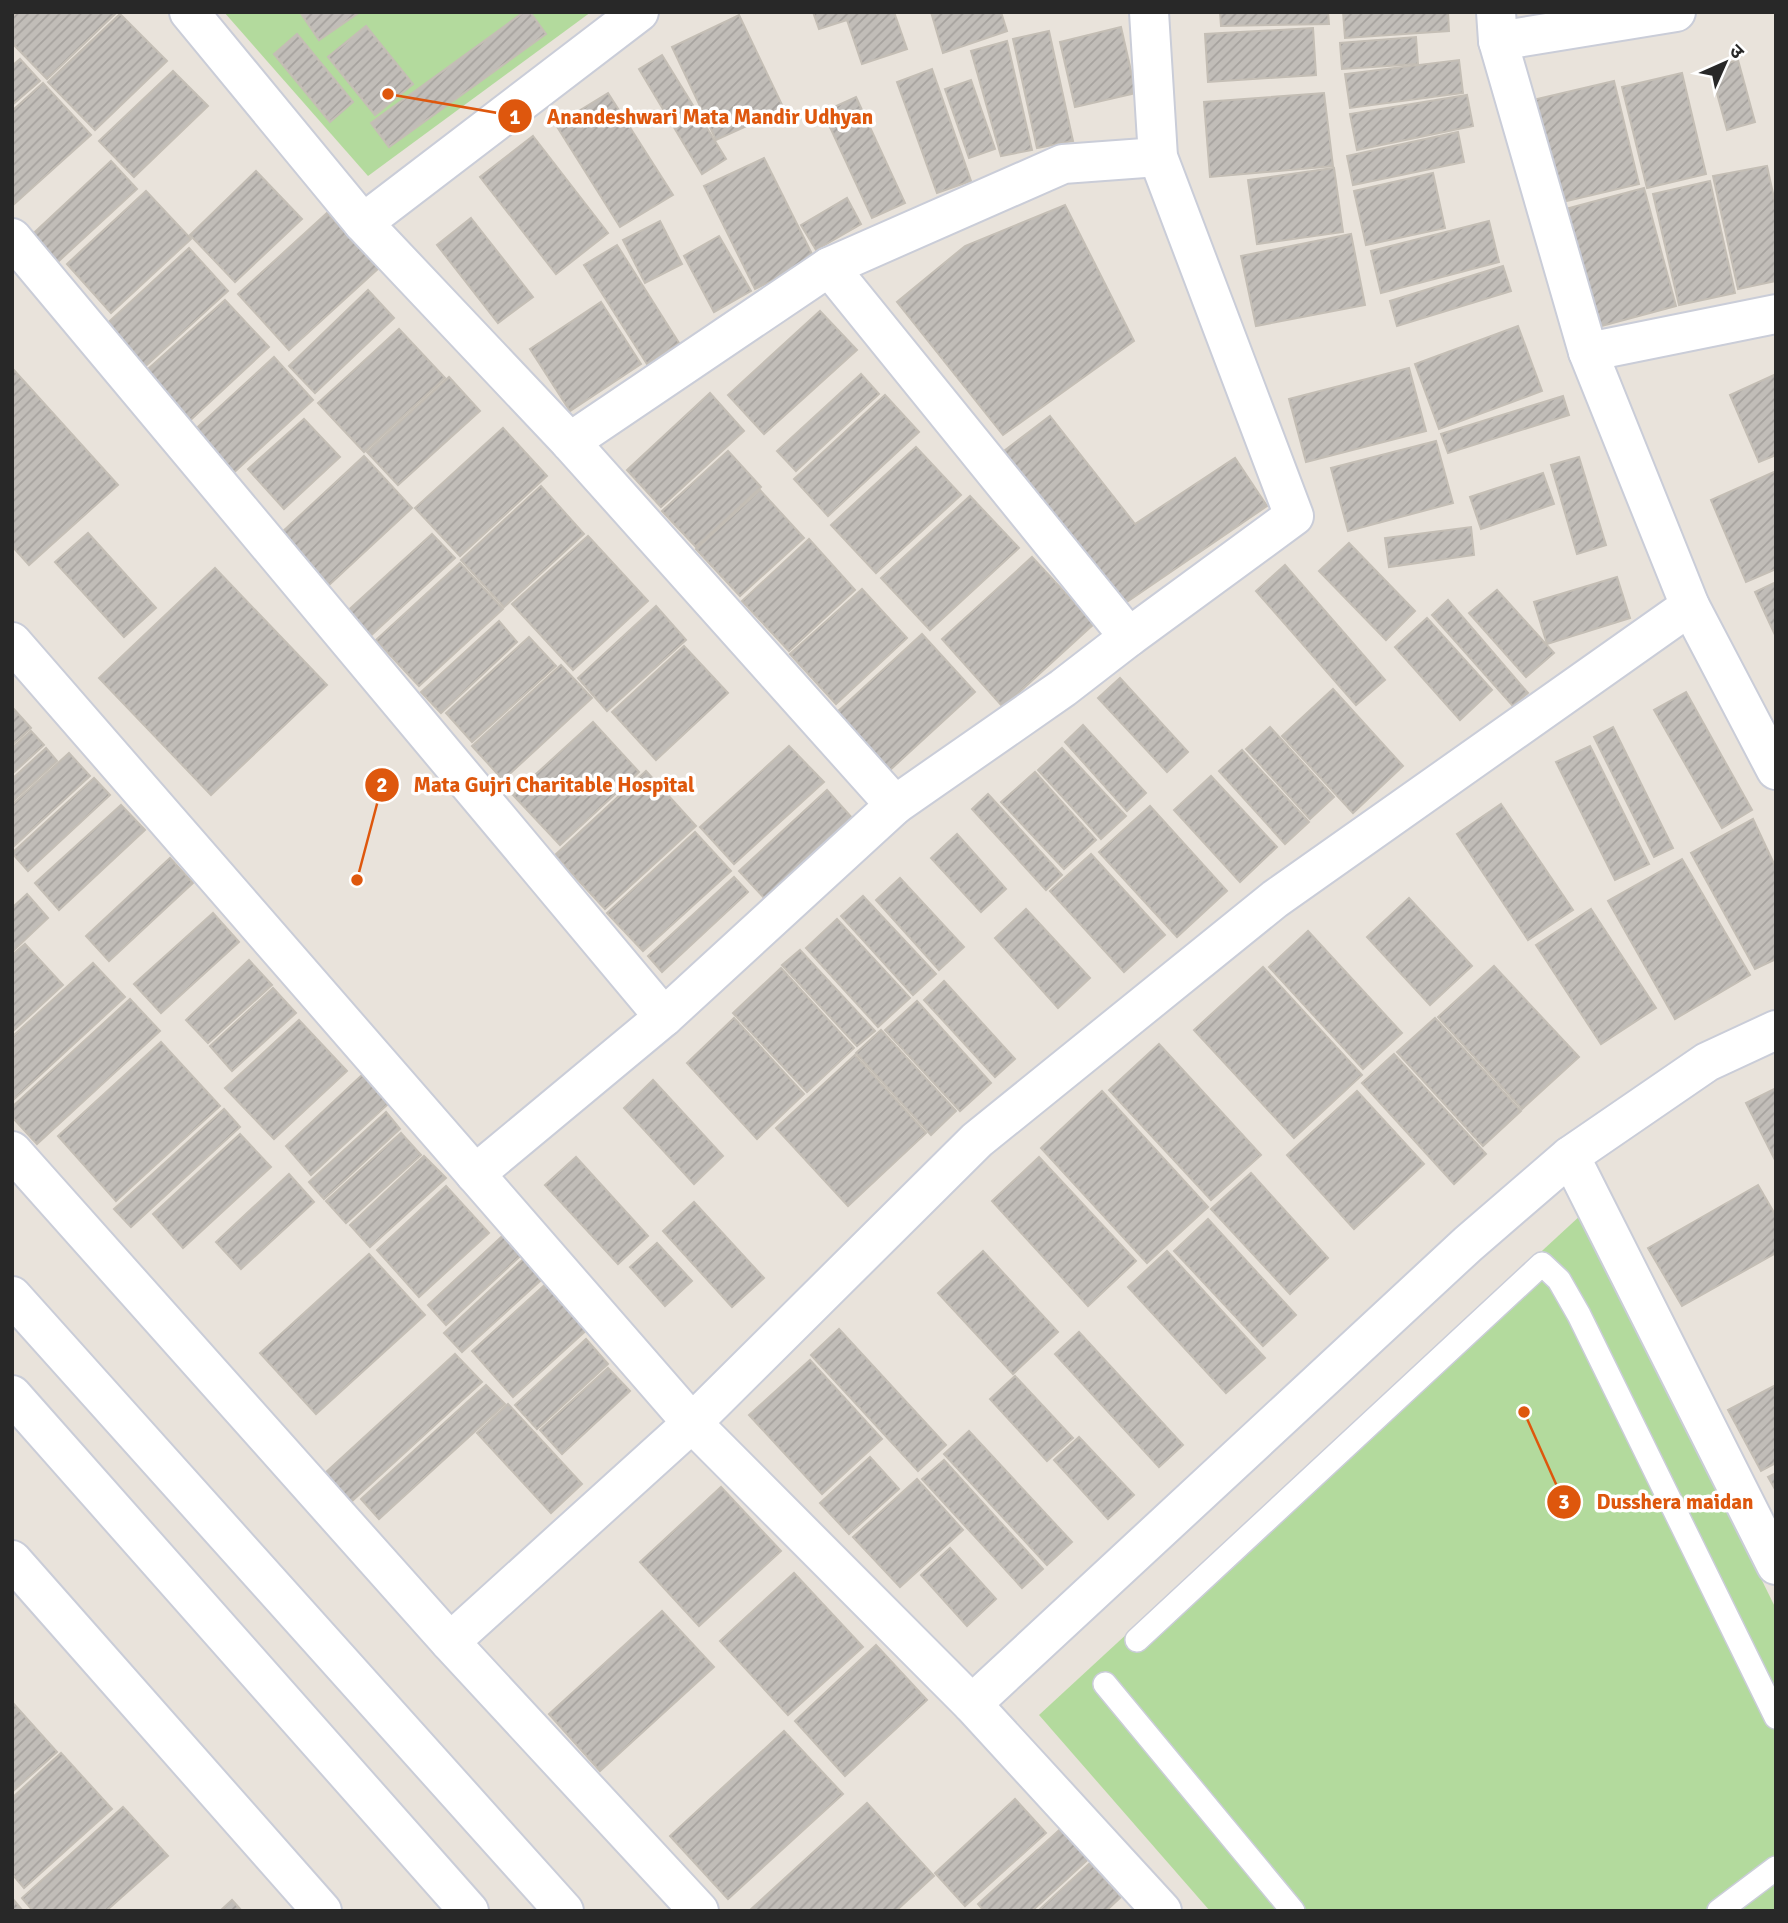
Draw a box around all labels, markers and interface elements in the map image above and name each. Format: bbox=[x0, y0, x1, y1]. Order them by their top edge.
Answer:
north arrow bbox=[1690, 28, 1760, 98]
text: उ bbox=[1724, 39, 1749, 65]
callout: Anandeshwari Mata Mandir Udhyan bbox=[497, 95, 887, 137]
text: 1 bbox=[509, 104, 521, 130]
text: Anandeshwari Mata Mandir Udhyan bbox=[547, 104, 873, 130]
callout: Mata Gujri Charitable Hospital bbox=[365, 764, 709, 806]
text: 2 bbox=[376, 772, 388, 798]
text: Mata Gujri Charitable Hospital bbox=[413, 772, 695, 798]
callout: Dusshera maidan bbox=[1547, 1481, 1767, 1523]
text: 3 bbox=[1558, 1489, 1570, 1515]
text: Dusshera maidan bbox=[1596, 1489, 1754, 1515]

